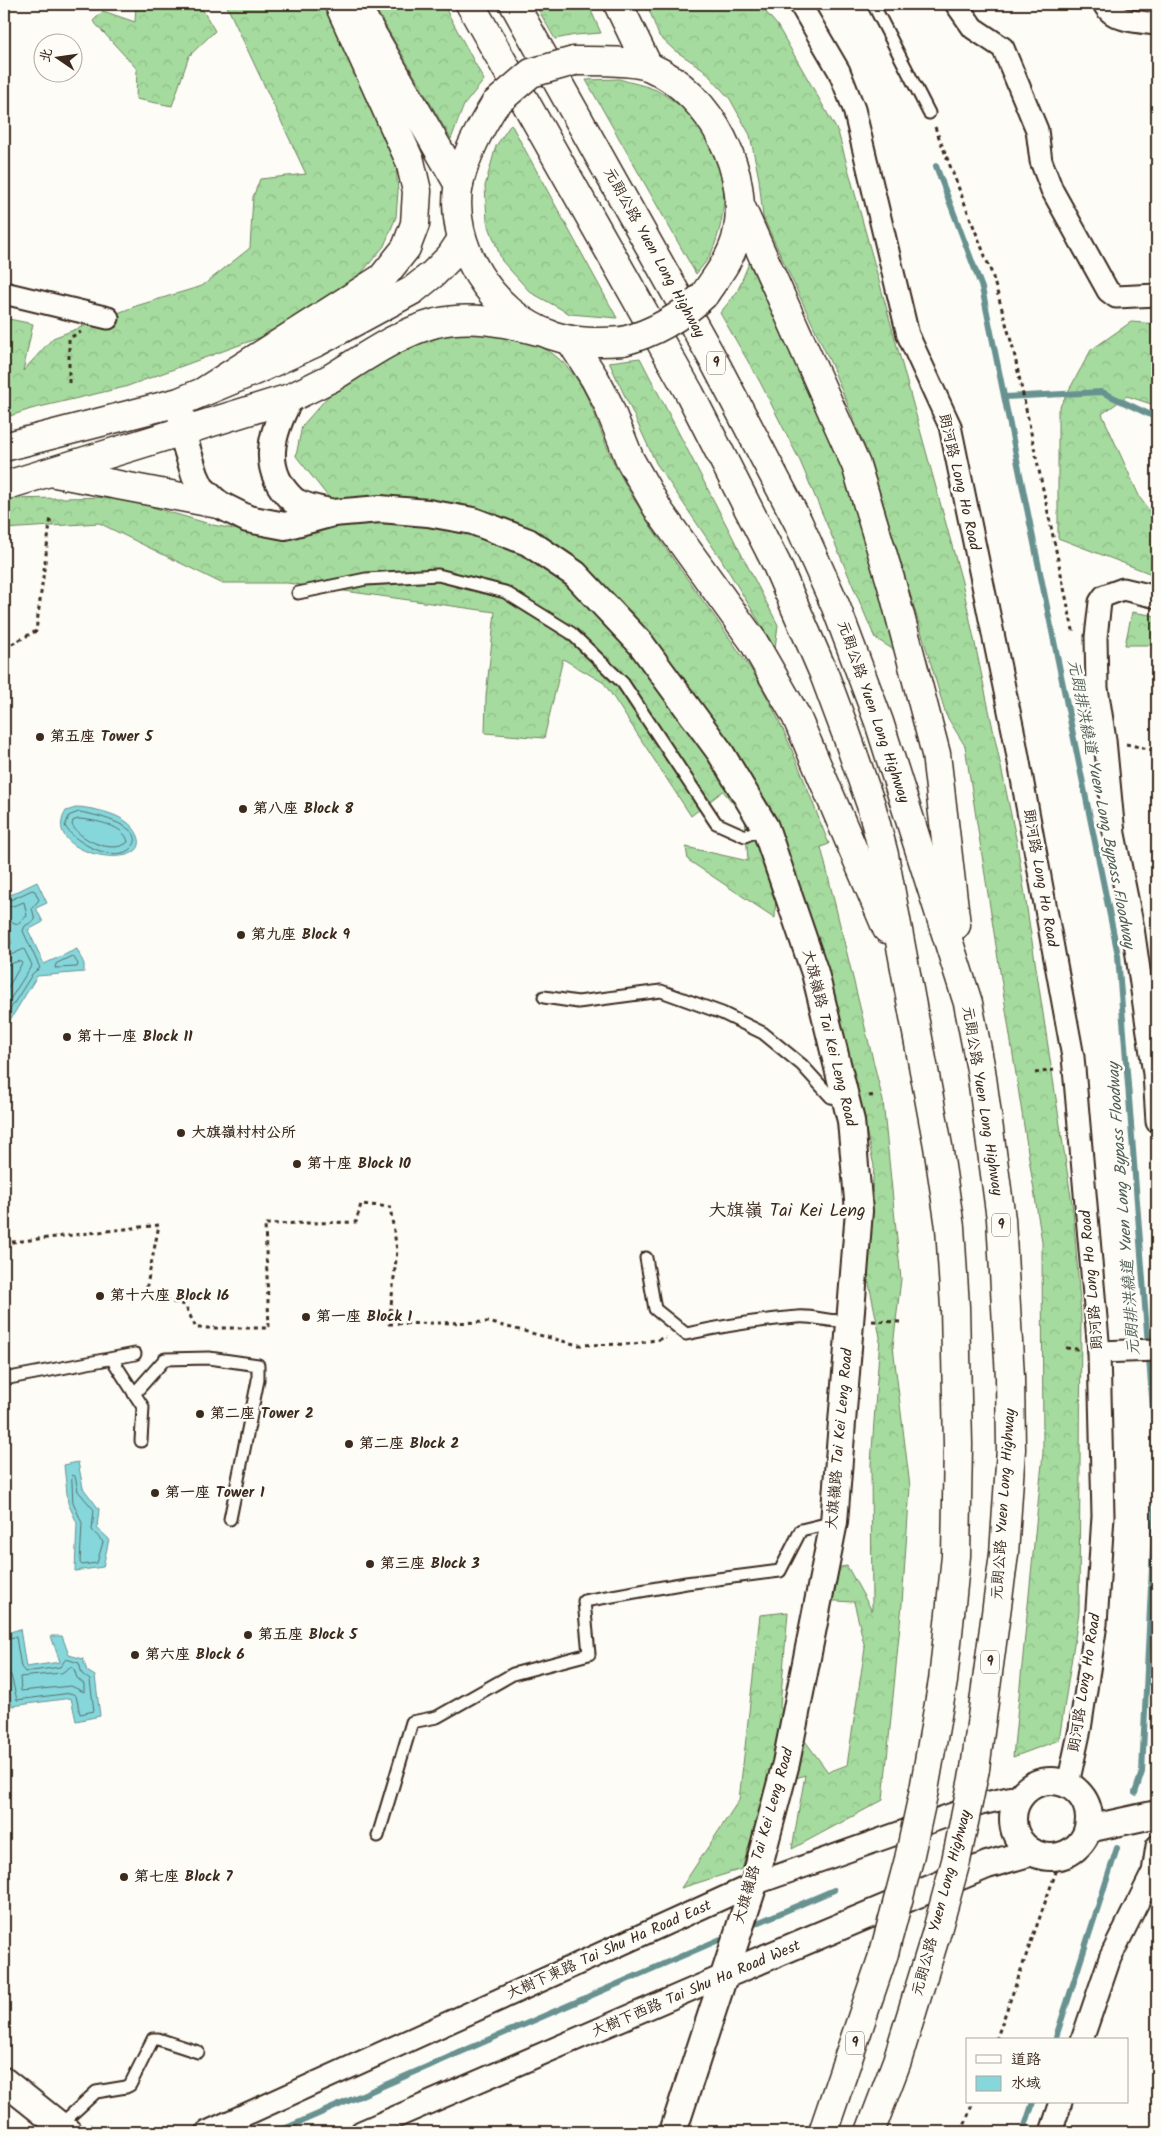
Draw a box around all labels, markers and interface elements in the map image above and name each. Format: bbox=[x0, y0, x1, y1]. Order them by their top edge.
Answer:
north arrow bbox=[32, 32, 82, 82]
text: 北 bbox=[34, 46, 59, 65]
street label: 元朗公路 Yuen Long Highway bbox=[597, 163, 711, 343]
road number: 9 bbox=[707, 352, 725, 374]
street label: 朗河路 Long Ho Road bbox=[932, 411, 987, 553]
street label: 元朗公路 Yuen Long Highway bbox=[830, 617, 916, 807]
water label: 元朗排洪繞道 Yuen Long Bypass Floodway bbox=[1061, 658, 1142, 953]
place label: 第五座 Tower 5 bbox=[50, 725, 154, 749]
marker: 第五座 Tower 5 bbox=[34, 731, 46, 743]
place label: 第八座 Block 8 bbox=[253, 797, 353, 821]
marker: 第八座 Block 8 bbox=[237, 803, 249, 815]
street label: 朗河路 Long Ho Road bbox=[1016, 807, 1064, 950]
place label: 第九座 Block 9 bbox=[251, 923, 350, 947]
marker: 第九座 Block 9 bbox=[235, 929, 247, 941]
street label: 大旗嶺路 Tai Kei Leng Road bbox=[795, 947, 863, 1130]
street label: 元朗公路 Yuen Long Highway bbox=[955, 1004, 1009, 1198]
place label: 第十一座 Block 11 bbox=[77, 1025, 193, 1049]
marker: 第十一座 Block 11 bbox=[61, 1031, 73, 1043]
water label: 元朗排洪繞道 Yuen Long Bypass Floodway bbox=[1101, 1059, 1147, 1356]
place label: 大旗嶺村村公所 bbox=[191, 1121, 296, 1145]
marker: 大旗嶺村村公所 bbox=[175, 1127, 187, 1139]
place label: 第十座 Block 10 bbox=[307, 1152, 411, 1176]
marker: 第十座 Block 10 bbox=[291, 1158, 303, 1170]
district label: 大旗嶺 Tai Kei Leng bbox=[708, 1197, 866, 1226]
street label: 朗河路 Long Ho Road bbox=[1074, 1209, 1110, 1351]
road number: 9 bbox=[992, 1214, 1010, 1236]
place label: 第十六座 Block 16 bbox=[110, 1284, 229, 1308]
marker: 第十六座 Block 16 bbox=[94, 1290, 106, 1302]
place label: 第一座 Block 1 bbox=[316, 1305, 412, 1329]
marker: 第一座 Block 1 bbox=[300, 1311, 312, 1323]
street label: 大旗嶺路 Tai Kei Leng Road bbox=[820, 1347, 860, 1531]
place label: 第二座 Tower 2 bbox=[210, 1402, 314, 1426]
street label: 元朗公路 Yuen Long Highway bbox=[985, 1407, 1023, 1600]
marker: 第二座 Tower 2 bbox=[194, 1408, 206, 1420]
place label: 第二座 Block 2 bbox=[359, 1432, 459, 1456]
marker: 第二座 Block 2 bbox=[343, 1438, 355, 1450]
place label: 第一座 Tower 1 bbox=[165, 1481, 265, 1505]
marker: 第一座 Tower 1 bbox=[149, 1487, 161, 1499]
place label: 第三座 Block 3 bbox=[380, 1552, 480, 1576]
marker: 第三座 Block 3 bbox=[364, 1558, 376, 1570]
street label: 朗河路 Long Ho Road bbox=[1062, 1611, 1108, 1754]
place label: 第五座 Block 5 bbox=[258, 1623, 358, 1647]
marker: 第五座 Block 5 bbox=[242, 1629, 254, 1641]
place label: 第六座 Block 6 bbox=[145, 1643, 245, 1667]
marker: 第六座 Block 6 bbox=[129, 1649, 141, 1661]
road number: 9 bbox=[981, 1650, 999, 1674]
street label: 大旗嶺路 Tai Kei Leng Road bbox=[727, 1745, 801, 1927]
street label: 元朗公路 Yuen Long Highway bbox=[906, 1806, 979, 1999]
place label: 第七座 Block 7 bbox=[134, 1865, 233, 1889]
marker: 第七座 Block 7 bbox=[118, 1871, 130, 1883]
street label: 大樹下東路 Tai Shu Ha Road East bbox=[503, 1894, 716, 2006]
street label: 大樹下西路 Tai Shu Ha Road West bbox=[588, 1934, 804, 2044]
road number: 9 bbox=[846, 2032, 864, 2054]
legend bbox=[966, 2038, 1128, 2104]
text: 道路 bbox=[1011, 2048, 1041, 2072]
text: 水域 bbox=[1011, 2072, 1041, 2096]

